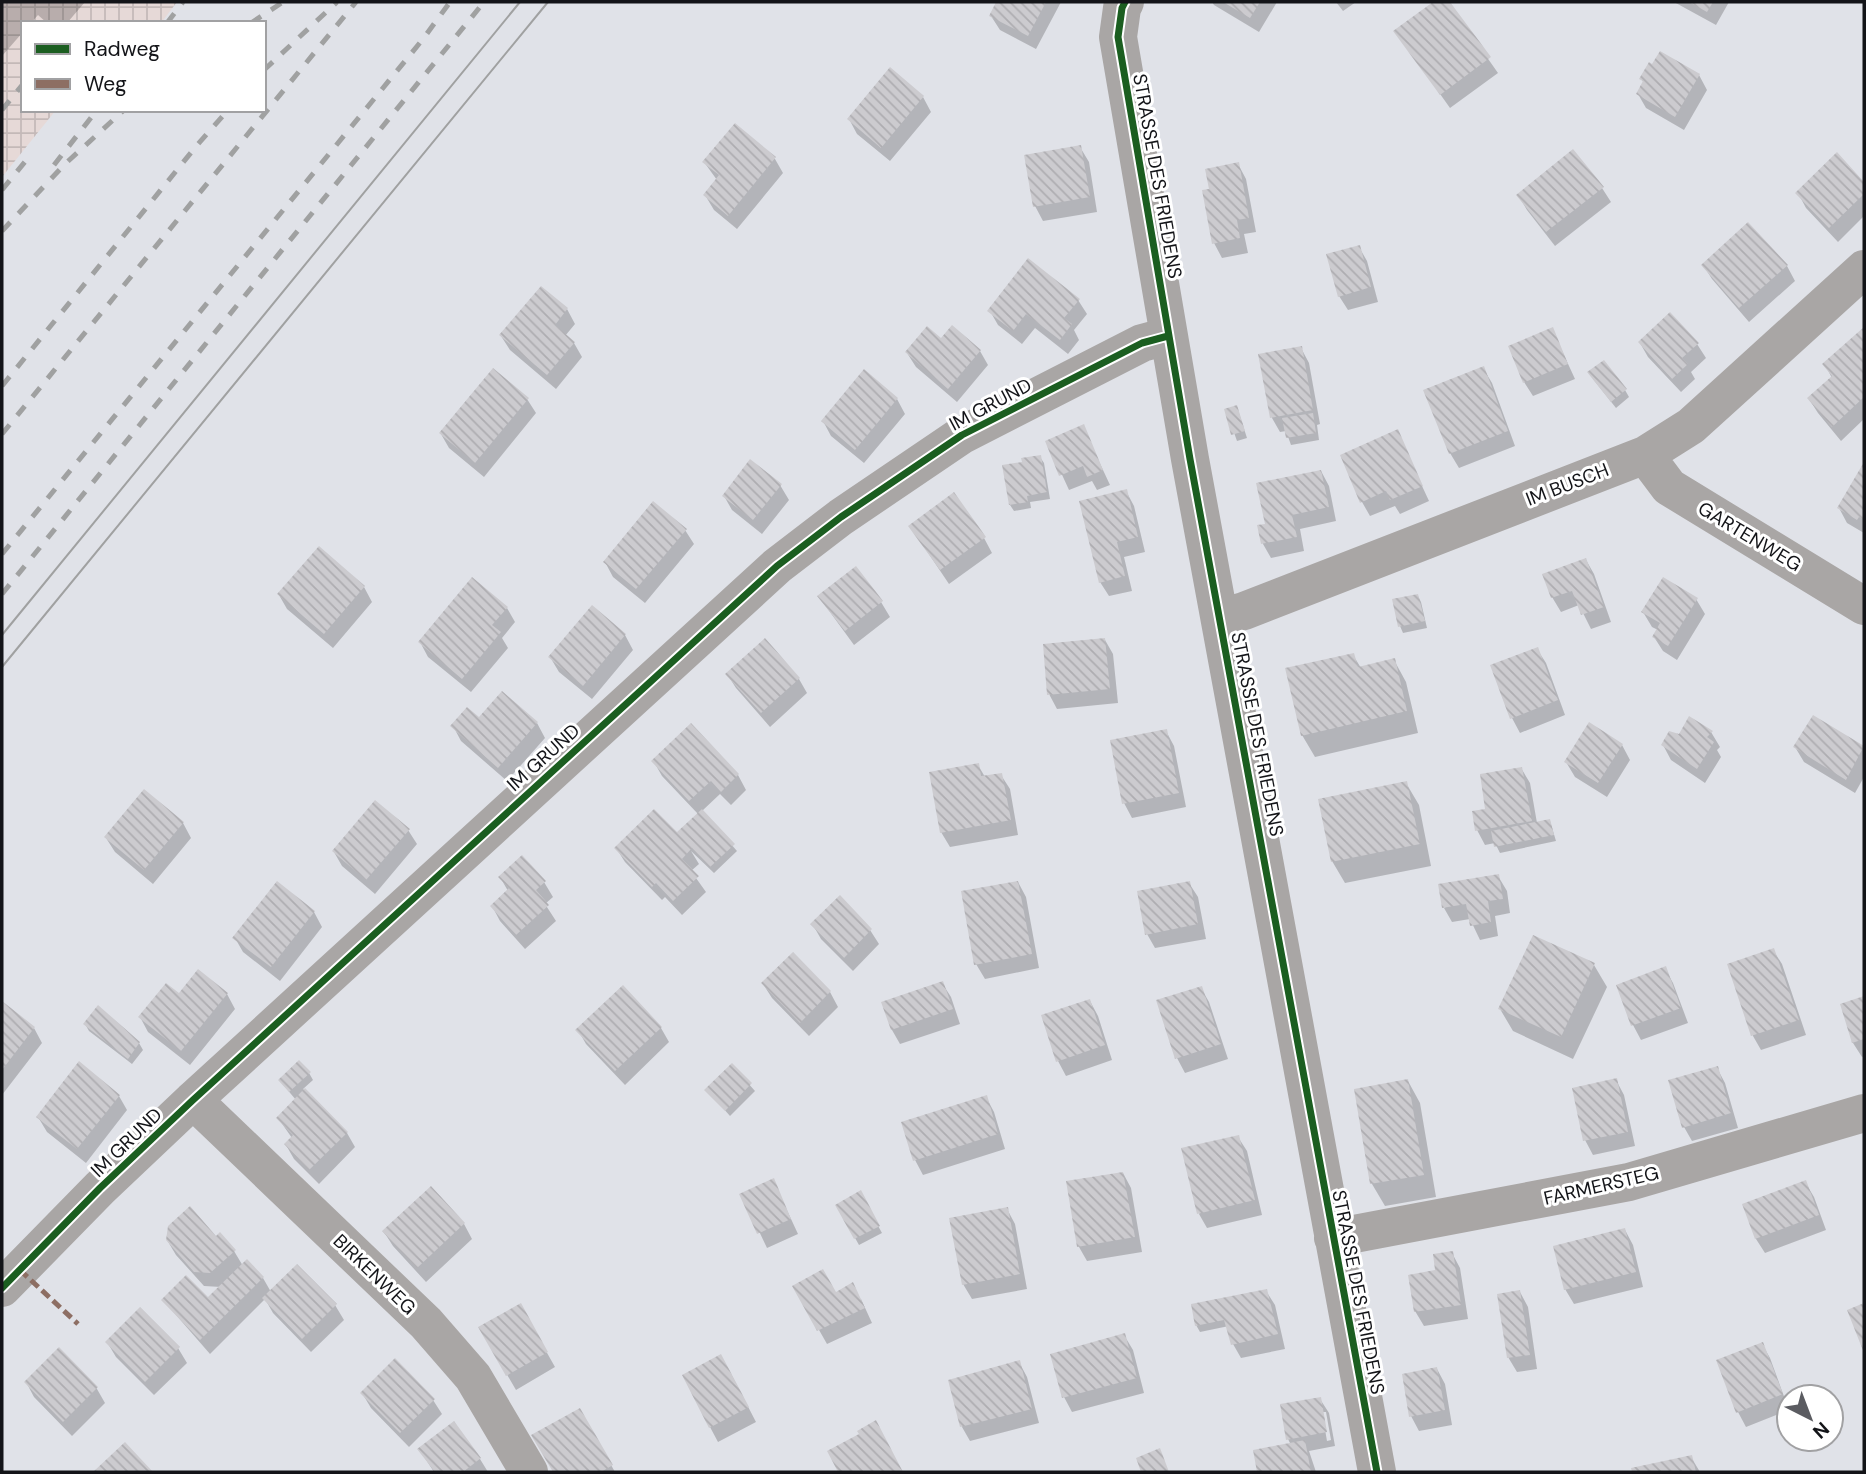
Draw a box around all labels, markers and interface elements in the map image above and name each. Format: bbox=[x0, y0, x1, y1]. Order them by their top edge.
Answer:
legend bbox=[21, 21, 266, 112]
text: Radweg bbox=[84, 35, 160, 63]
text: Weg bbox=[84, 70, 127, 98]
street label: STRASSE DES FRIEDENS bbox=[1127, 72, 1188, 280]
street label: IM GRUND bbox=[945, 372, 1036, 437]
street label: IM BUSCH bbox=[1522, 457, 1612, 512]
street label: GARTENWEG bbox=[1693, 496, 1806, 577]
street label: STRASSE DES FRIEDENS bbox=[1225, 630, 1290, 838]
street label: IM GRUND bbox=[502, 718, 585, 797]
street label: IM GRUND bbox=[85, 1102, 167, 1183]
street label: FARMERSTEG bbox=[1541, 1160, 1661, 1211]
street label: STRASSE DES FRIEDENS bbox=[1326, 1188, 1391, 1396]
street label: BIRKENWEG bbox=[328, 1229, 421, 1320]
north arrow bbox=[1775, 1383, 1845, 1453]
text: N bbox=[1808, 1416, 1835, 1444]

